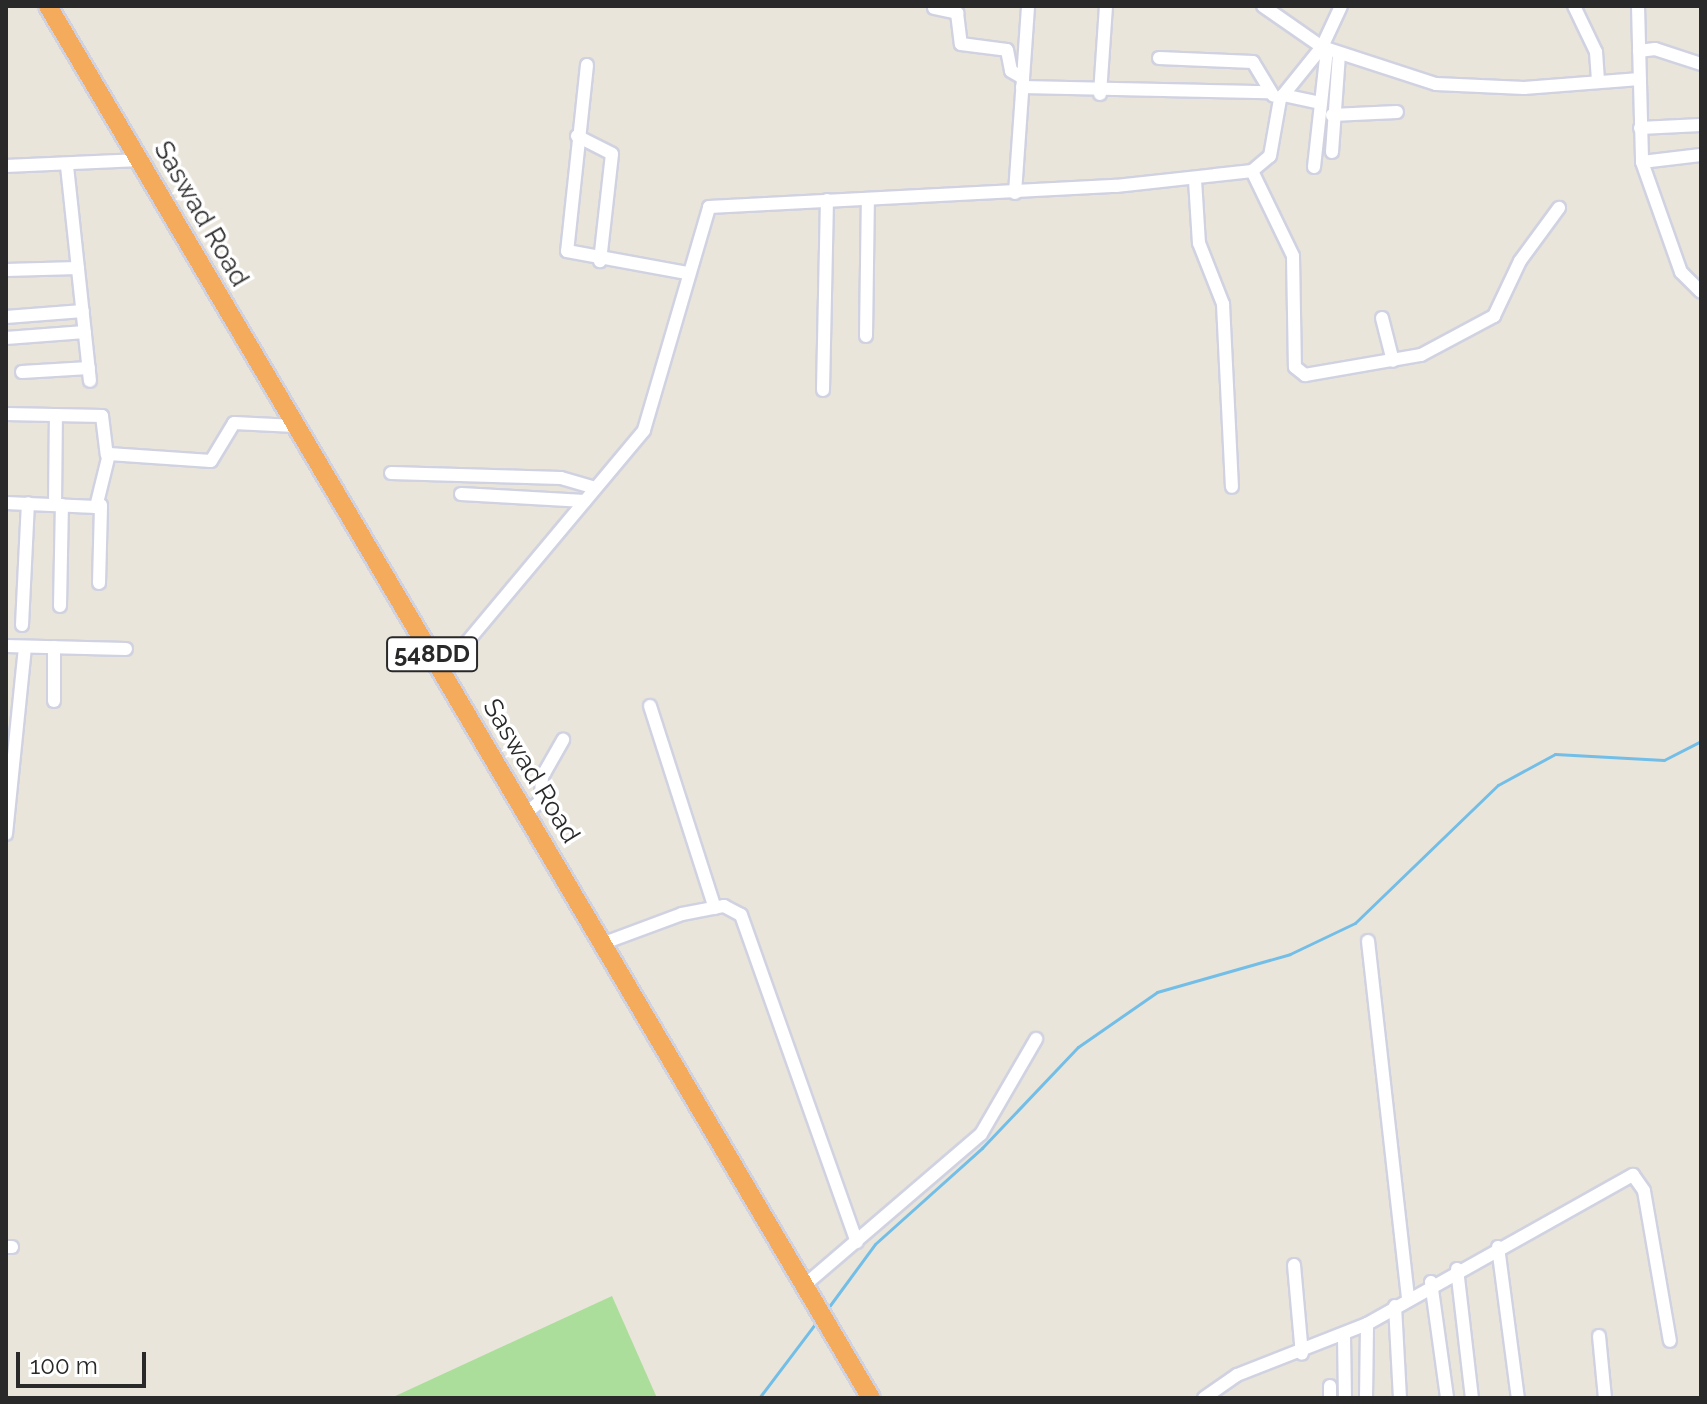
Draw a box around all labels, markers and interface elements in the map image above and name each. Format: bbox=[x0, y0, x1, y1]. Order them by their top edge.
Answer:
street label: Saswad Road bbox=[147, 136, 255, 292]
road number: 548DD bbox=[386, 634, 478, 674]
street label: Saswad Road bbox=[476, 693, 586, 849]
scale bar bbox=[20, 1336, 150, 1386]
text: 100 m bbox=[30, 1351, 98, 1380]

